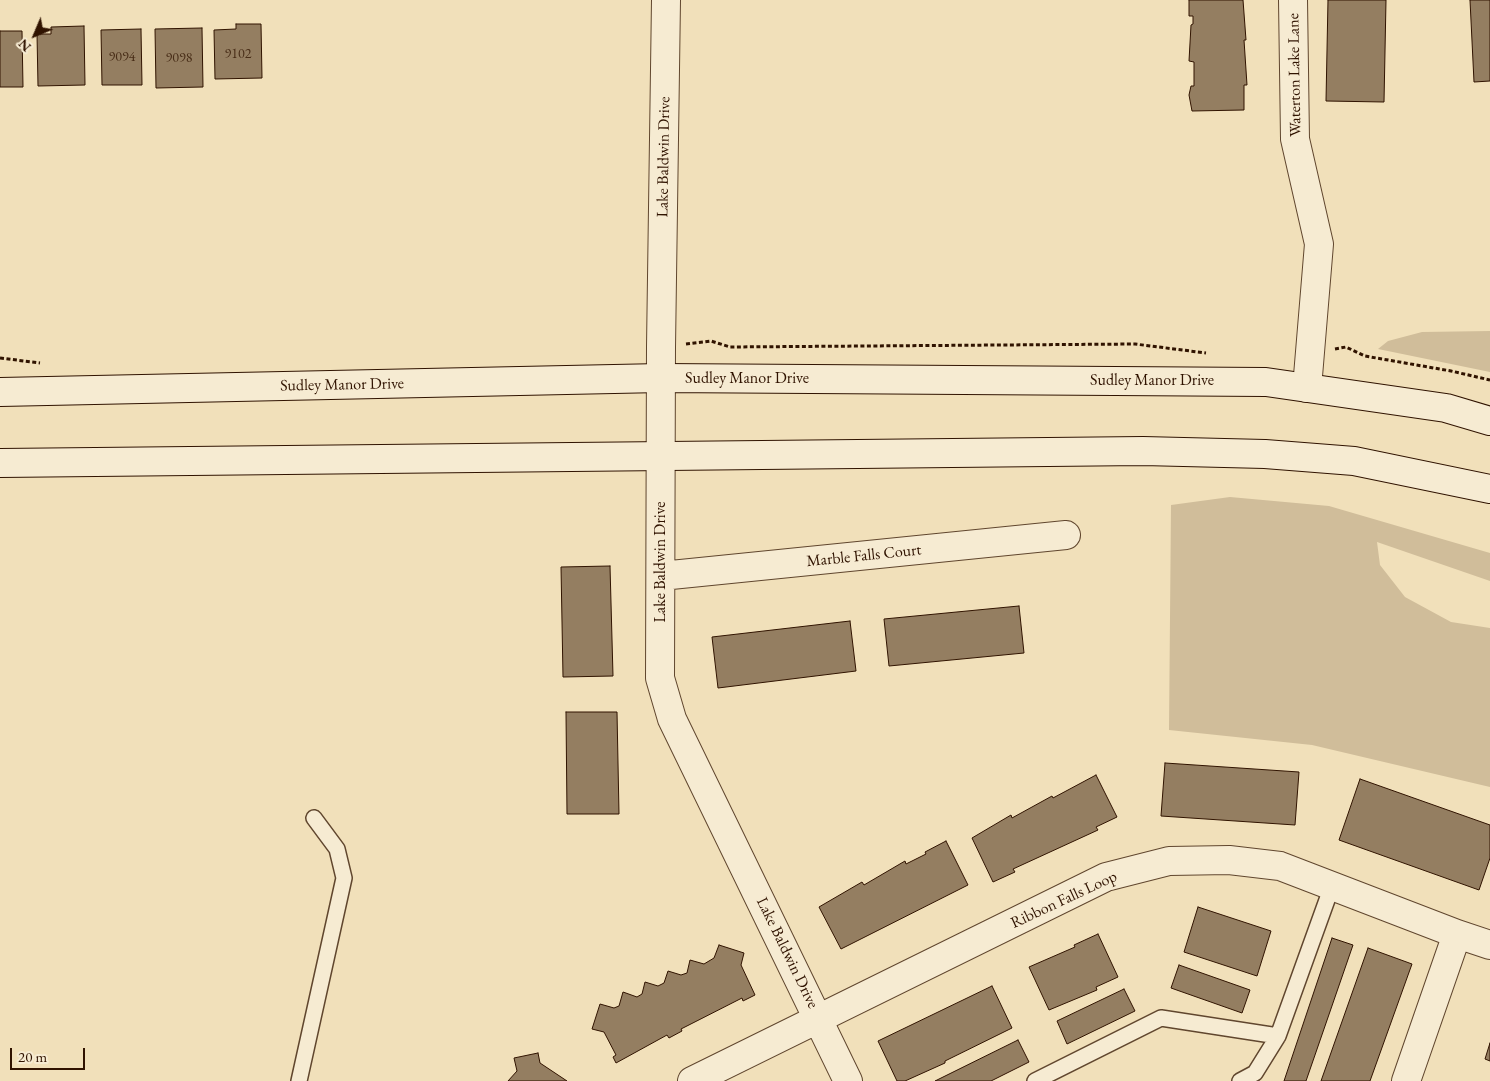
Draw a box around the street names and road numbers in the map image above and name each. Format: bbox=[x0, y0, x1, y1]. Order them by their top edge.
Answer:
street label: Waterton Lake Lane bbox=[1284, 13, 1306, 137]
street label: Lake Baldwin Drive bbox=[653, 96, 675, 218]
street label: Sudley Manor Drive bbox=[685, 369, 809, 389]
street label: Sudley Manor Drive bbox=[1090, 371, 1214, 391]
street label: Sudley Manor Drive bbox=[280, 374, 404, 396]
street label: Lake Baldwin Drive bbox=[651, 501, 671, 623]
street label: Marble Falls Court bbox=[806, 540, 922, 572]
street label: Ribbon Falls Loop bbox=[1008, 867, 1120, 933]
street label: Lake Baldwin Drive bbox=[752, 894, 822, 1012]

